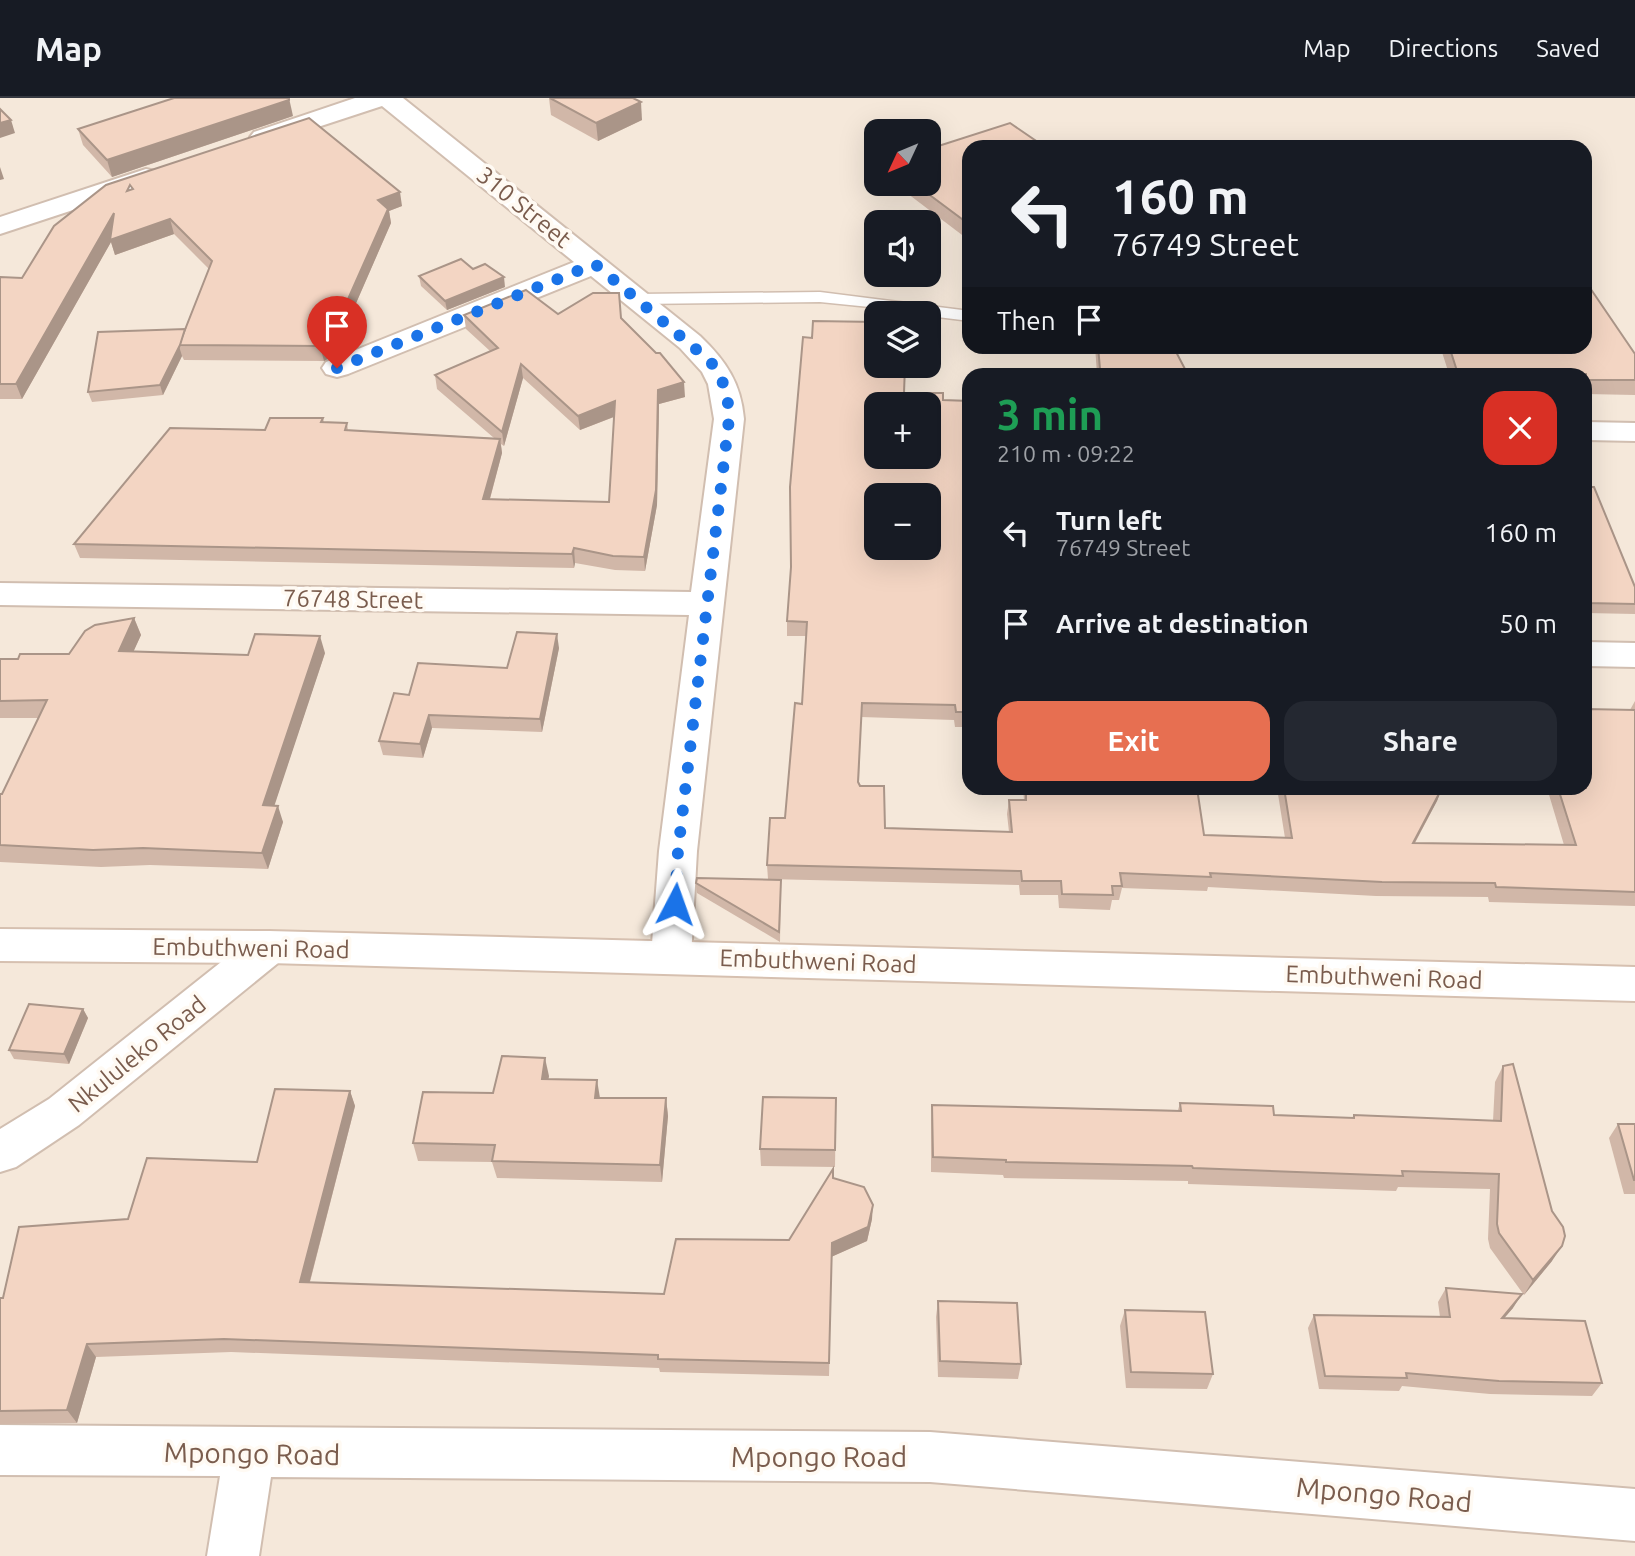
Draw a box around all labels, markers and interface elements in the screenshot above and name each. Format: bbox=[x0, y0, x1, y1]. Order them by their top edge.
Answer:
text: Map bbox=[35, 30, 102, 67]
text: Map bbox=[1303, 35, 1350, 62]
text: Directions bbox=[1388, 35, 1498, 62]
text: Saved bbox=[1536, 35, 1600, 62]
north arrow bbox=[864, 119, 942, 196]
map controls bbox=[864, 119, 941, 560]
street label: 310 Street bbox=[472, 161, 577, 253]
icon: left bbox=[997, 168, 1088, 259]
text: 160 m bbox=[1112, 168, 1249, 223]
button: sound bbox=[864, 210, 941, 287]
text: 76749 Street bbox=[1112, 226, 1299, 262]
pin bbox=[307, 296, 367, 368]
button: layers bbox=[864, 301, 941, 378]
icon: arrive bbox=[1070, 301, 1108, 339]
text: Then bbox=[997, 306, 1056, 335]
icon: arrive bbox=[318, 307, 356, 345]
text: 3 min bbox=[997, 391, 1103, 438]
button: close bbox=[1483, 391, 1557, 465]
button: + bbox=[864, 392, 941, 469]
text: 210 m · 09:22 bbox=[997, 441, 1135, 466]
button: − bbox=[864, 483, 941, 560]
text: Turn left bbox=[1056, 506, 1162, 535]
icon: left bbox=[997, 514, 1035, 552]
text: 160 m bbox=[1485, 518, 1557, 547]
text: 76749 Street bbox=[1056, 535, 1190, 560]
street label: 76748 Street bbox=[283, 584, 424, 614]
icon: arrive bbox=[997, 605, 1035, 643]
text: Arrive at destination bbox=[1056, 609, 1309, 638]
text: 50 m bbox=[1499, 609, 1557, 638]
button: Exit bbox=[997, 701, 1270, 781]
button: Share bbox=[1284, 701, 1557, 781]
position arrow bbox=[638, 867, 712, 941]
street label: Embuthweni Road bbox=[152, 933, 350, 963]
street label: Embuthweni Road bbox=[719, 944, 917, 978]
street label: Embuthweni Road bbox=[1285, 960, 1483, 994]
street label: Nkululeko Road bbox=[63, 990, 211, 1118]
street label: Mpongo Road bbox=[163, 1436, 341, 1470]
street label: Mpongo Road bbox=[731, 1441, 907, 1472]
street label: Mpongo Road bbox=[1295, 1471, 1473, 1517]

